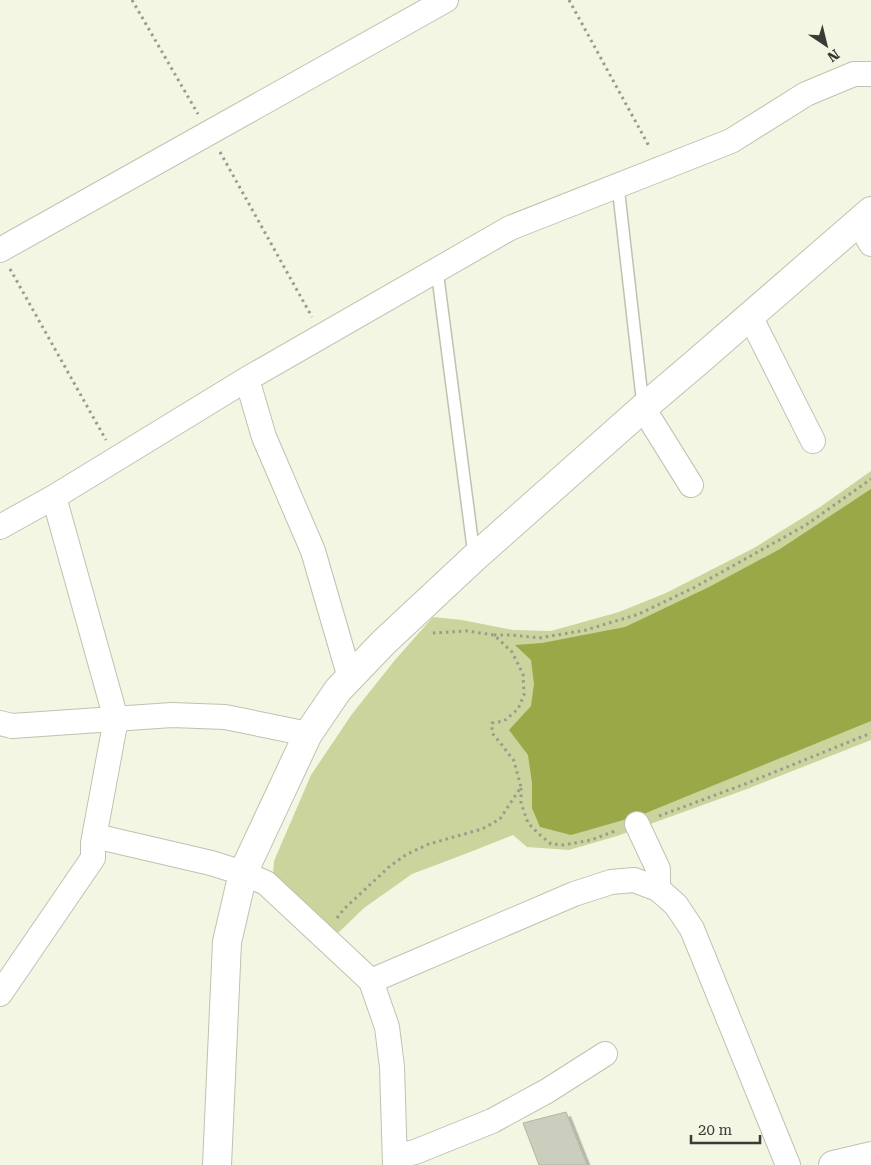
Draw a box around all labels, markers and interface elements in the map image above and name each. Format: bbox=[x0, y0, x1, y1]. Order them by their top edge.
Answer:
north arrow bbox=[801, 20, 851, 70]
text: N bbox=[824, 46, 842, 65]
scale bar bbox=[691, 1112, 760, 1144]
text: 20 m bbox=[698, 1121, 733, 1139]

